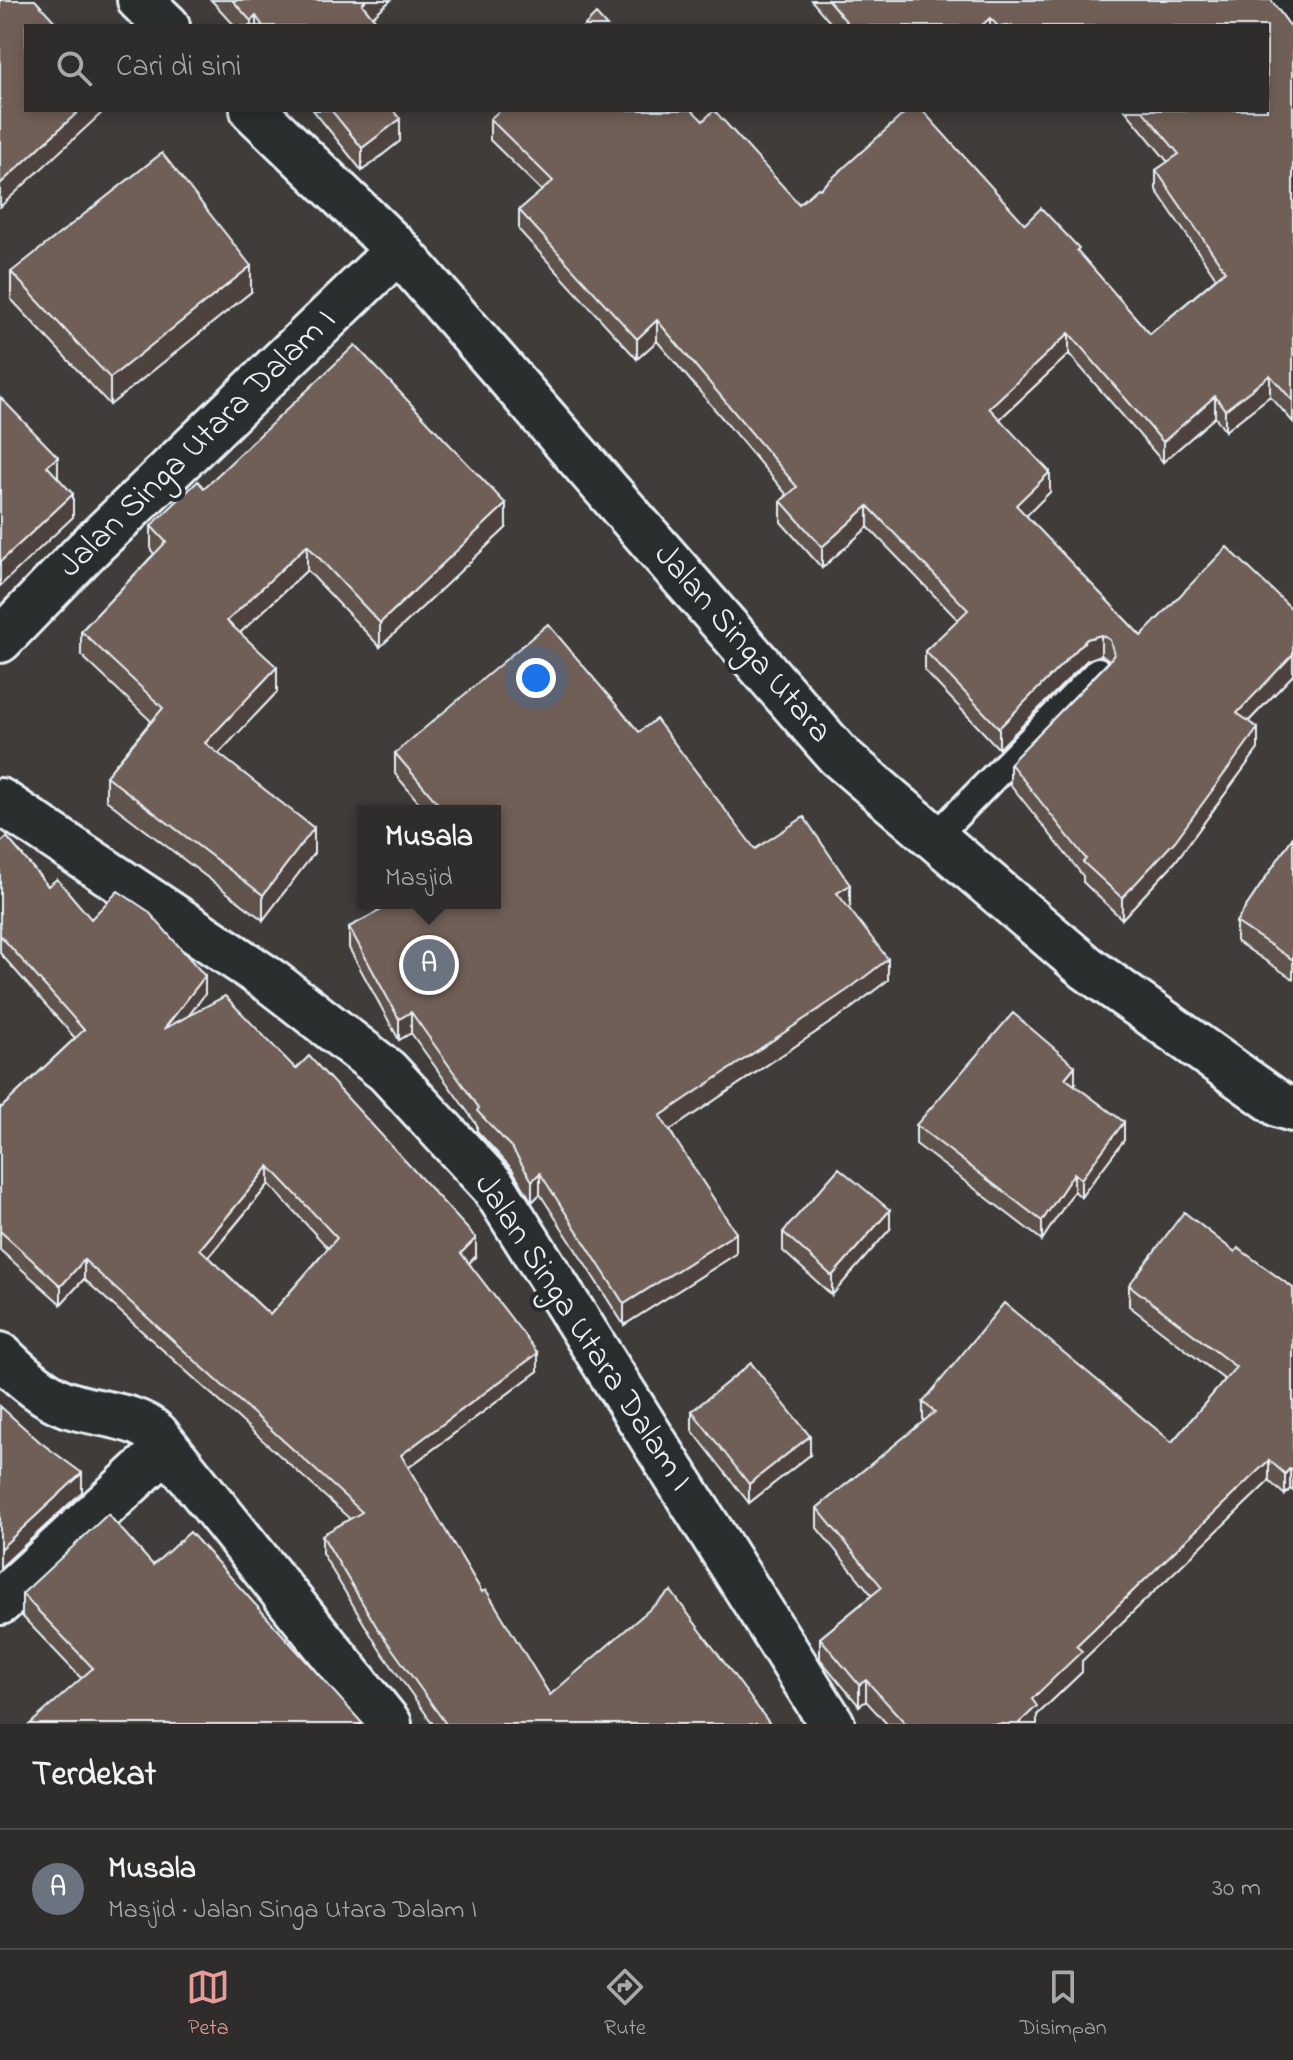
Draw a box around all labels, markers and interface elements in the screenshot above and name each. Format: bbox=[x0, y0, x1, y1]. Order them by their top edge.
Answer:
search box bbox=[24, 24, 1269, 112]
icon: search bbox=[52, 46, 96, 90]
text: Cari di sini bbox=[116, 46, 242, 90]
street label: Jalan Singa Utara Dalam I bbox=[48, 297, 348, 591]
street label: Jalan Singa Utara bbox=[641, 533, 843, 755]
your location bbox=[516, 658, 556, 698]
popup bbox=[357, 805, 501, 909]
text: Musala bbox=[385, 816, 473, 860]
text: Masjid bbox=[385, 860, 453, 898]
pin: A bbox=[403, 935, 455, 995]
street label: Jalan Singa Utara Dalam I bbox=[460, 1164, 704, 1502]
text: Terdekat bbox=[32, 1751, 156, 1801]
text: Musala bbox=[108, 1848, 196, 1892]
text: A bbox=[50, 1870, 66, 1908]
text: 30 m bbox=[1212, 1870, 1261, 1908]
text: Masjid · Jalan Singa Utara Dalam I bbox=[108, 1892, 477, 1930]
tab: Peta bbox=[186, 1965, 230, 2045]
tab: Rute bbox=[603, 1965, 647, 2045]
tab: Disimpan bbox=[1020, 1965, 1107, 2045]

